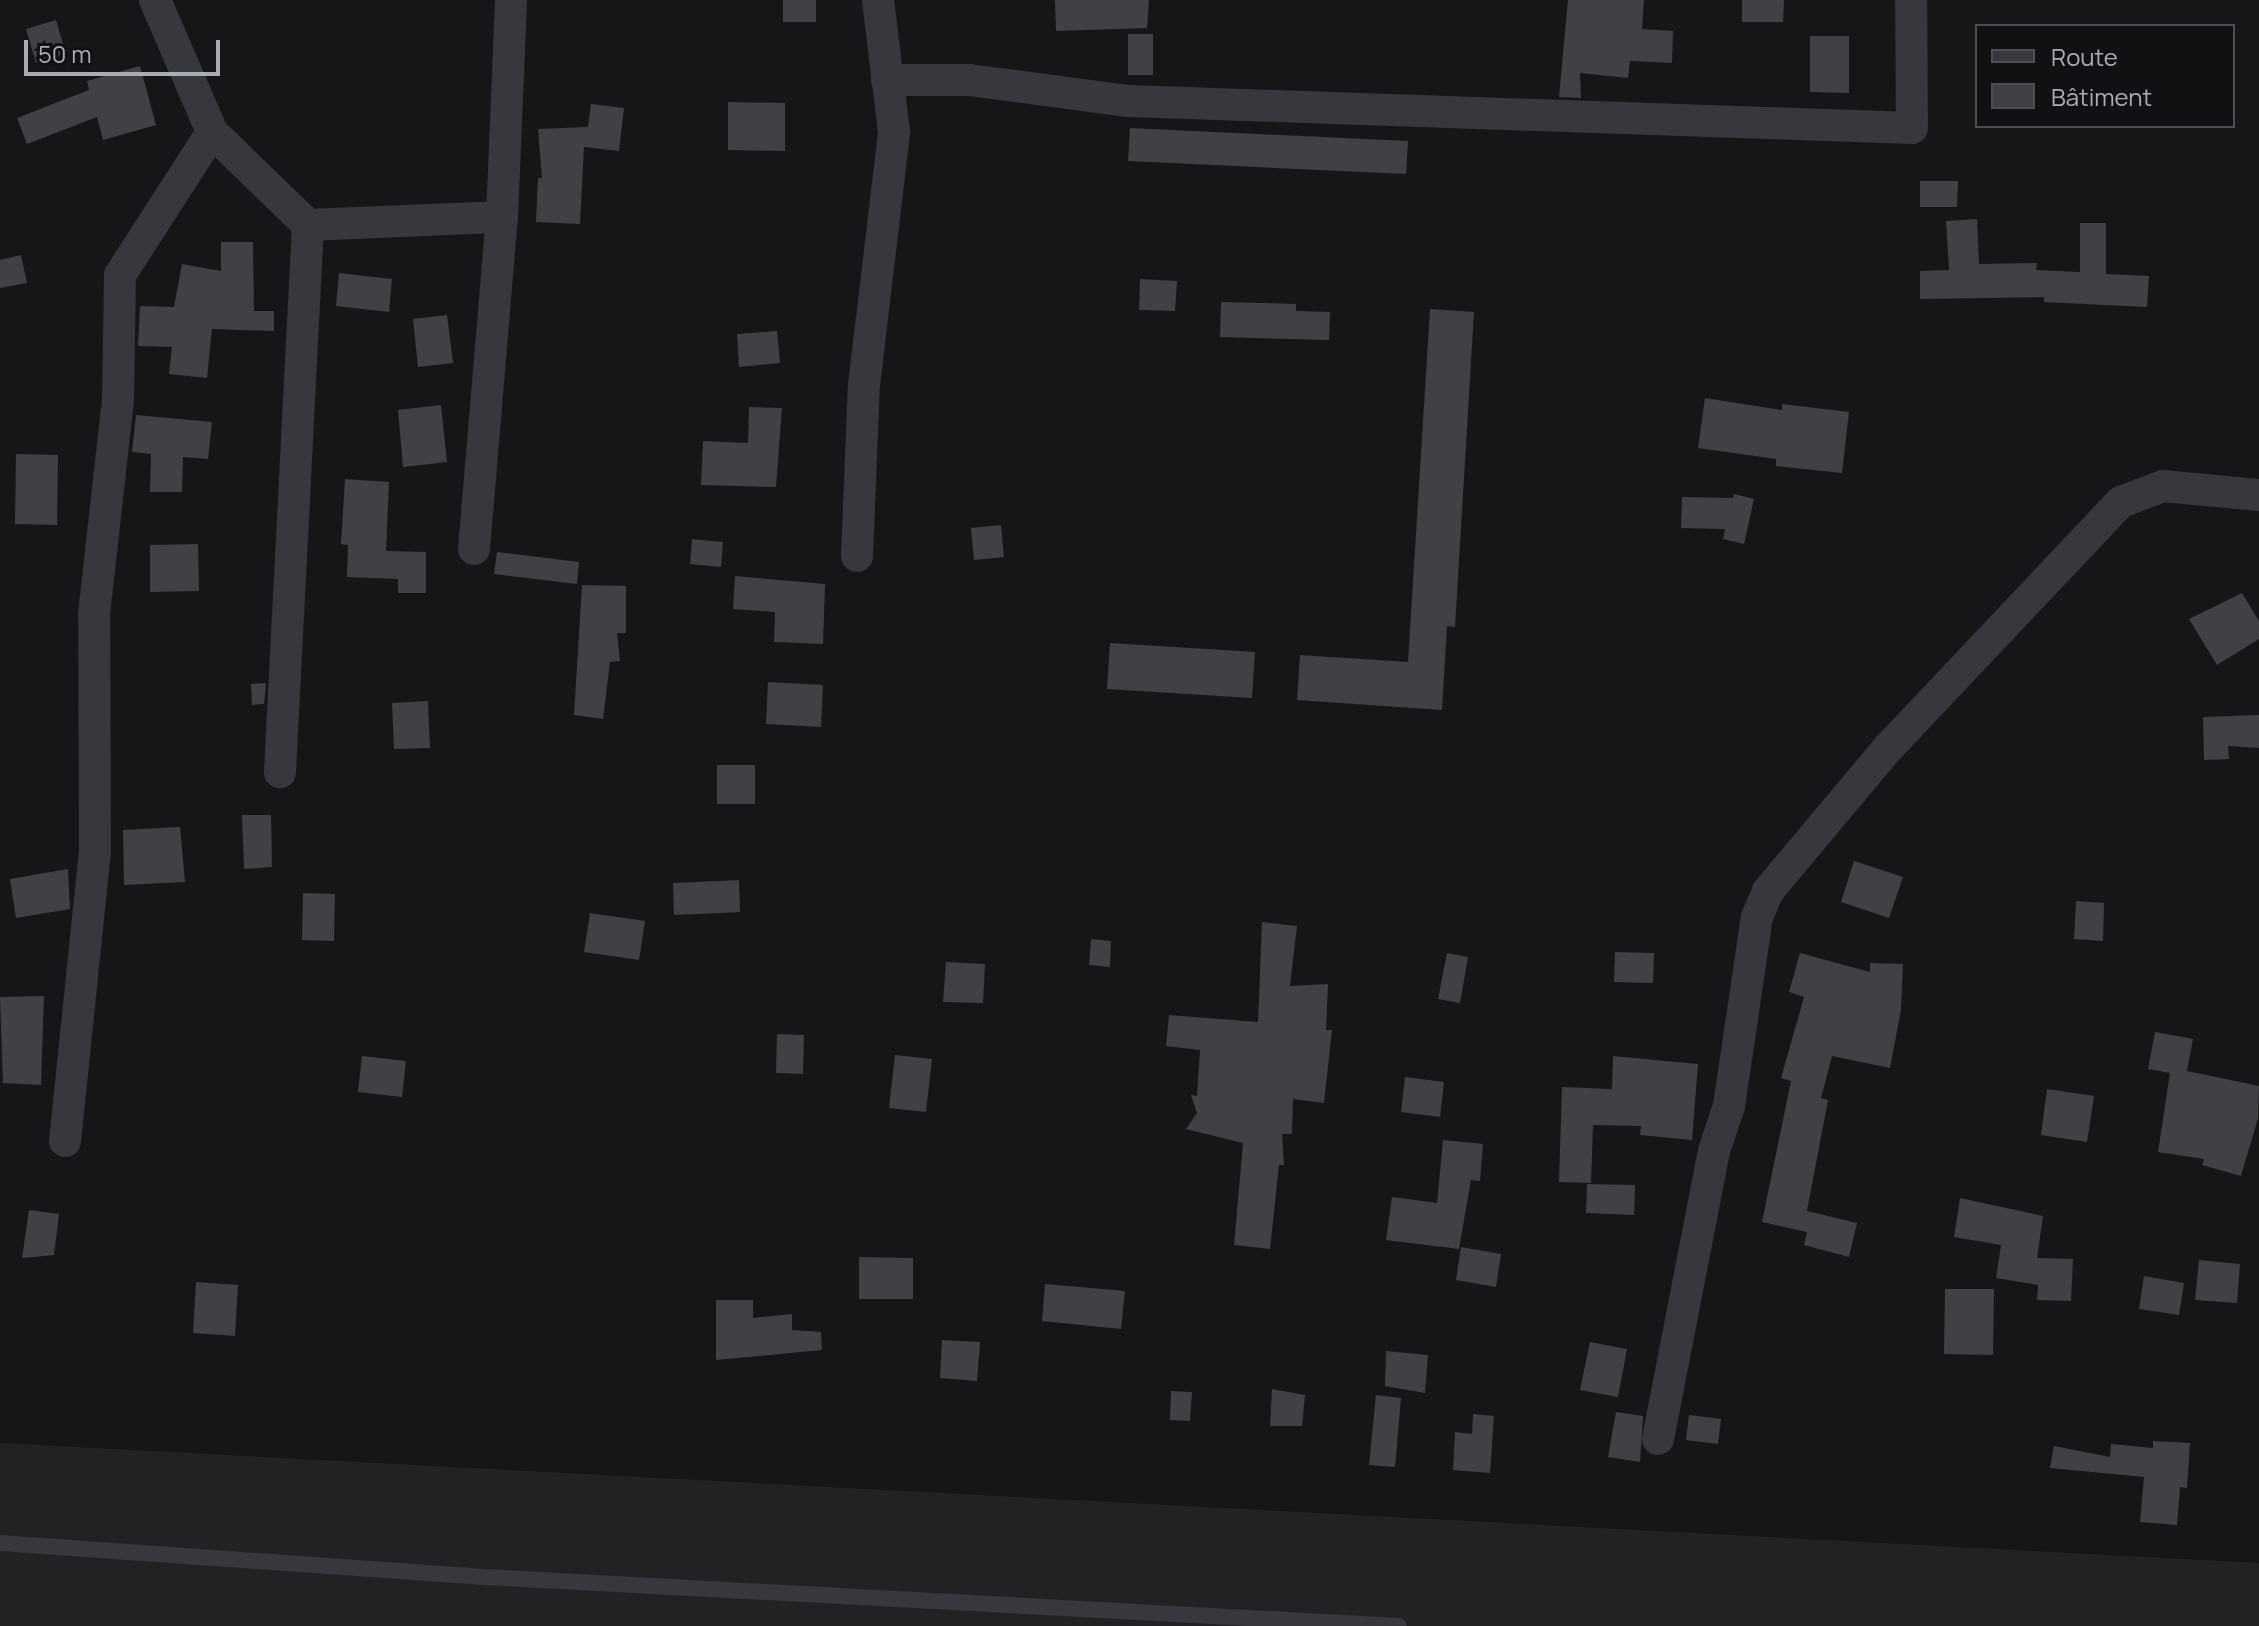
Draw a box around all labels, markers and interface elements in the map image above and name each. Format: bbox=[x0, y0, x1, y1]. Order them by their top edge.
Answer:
scale bar bbox=[28, 24, 224, 74]
legend bbox=[1975, 24, 2235, 128]
text: 50 m bbox=[38, 37, 92, 70]
text: Route bbox=[2051, 40, 2118, 73]
text: Bâtiment bbox=[2051, 80, 2152, 113]

